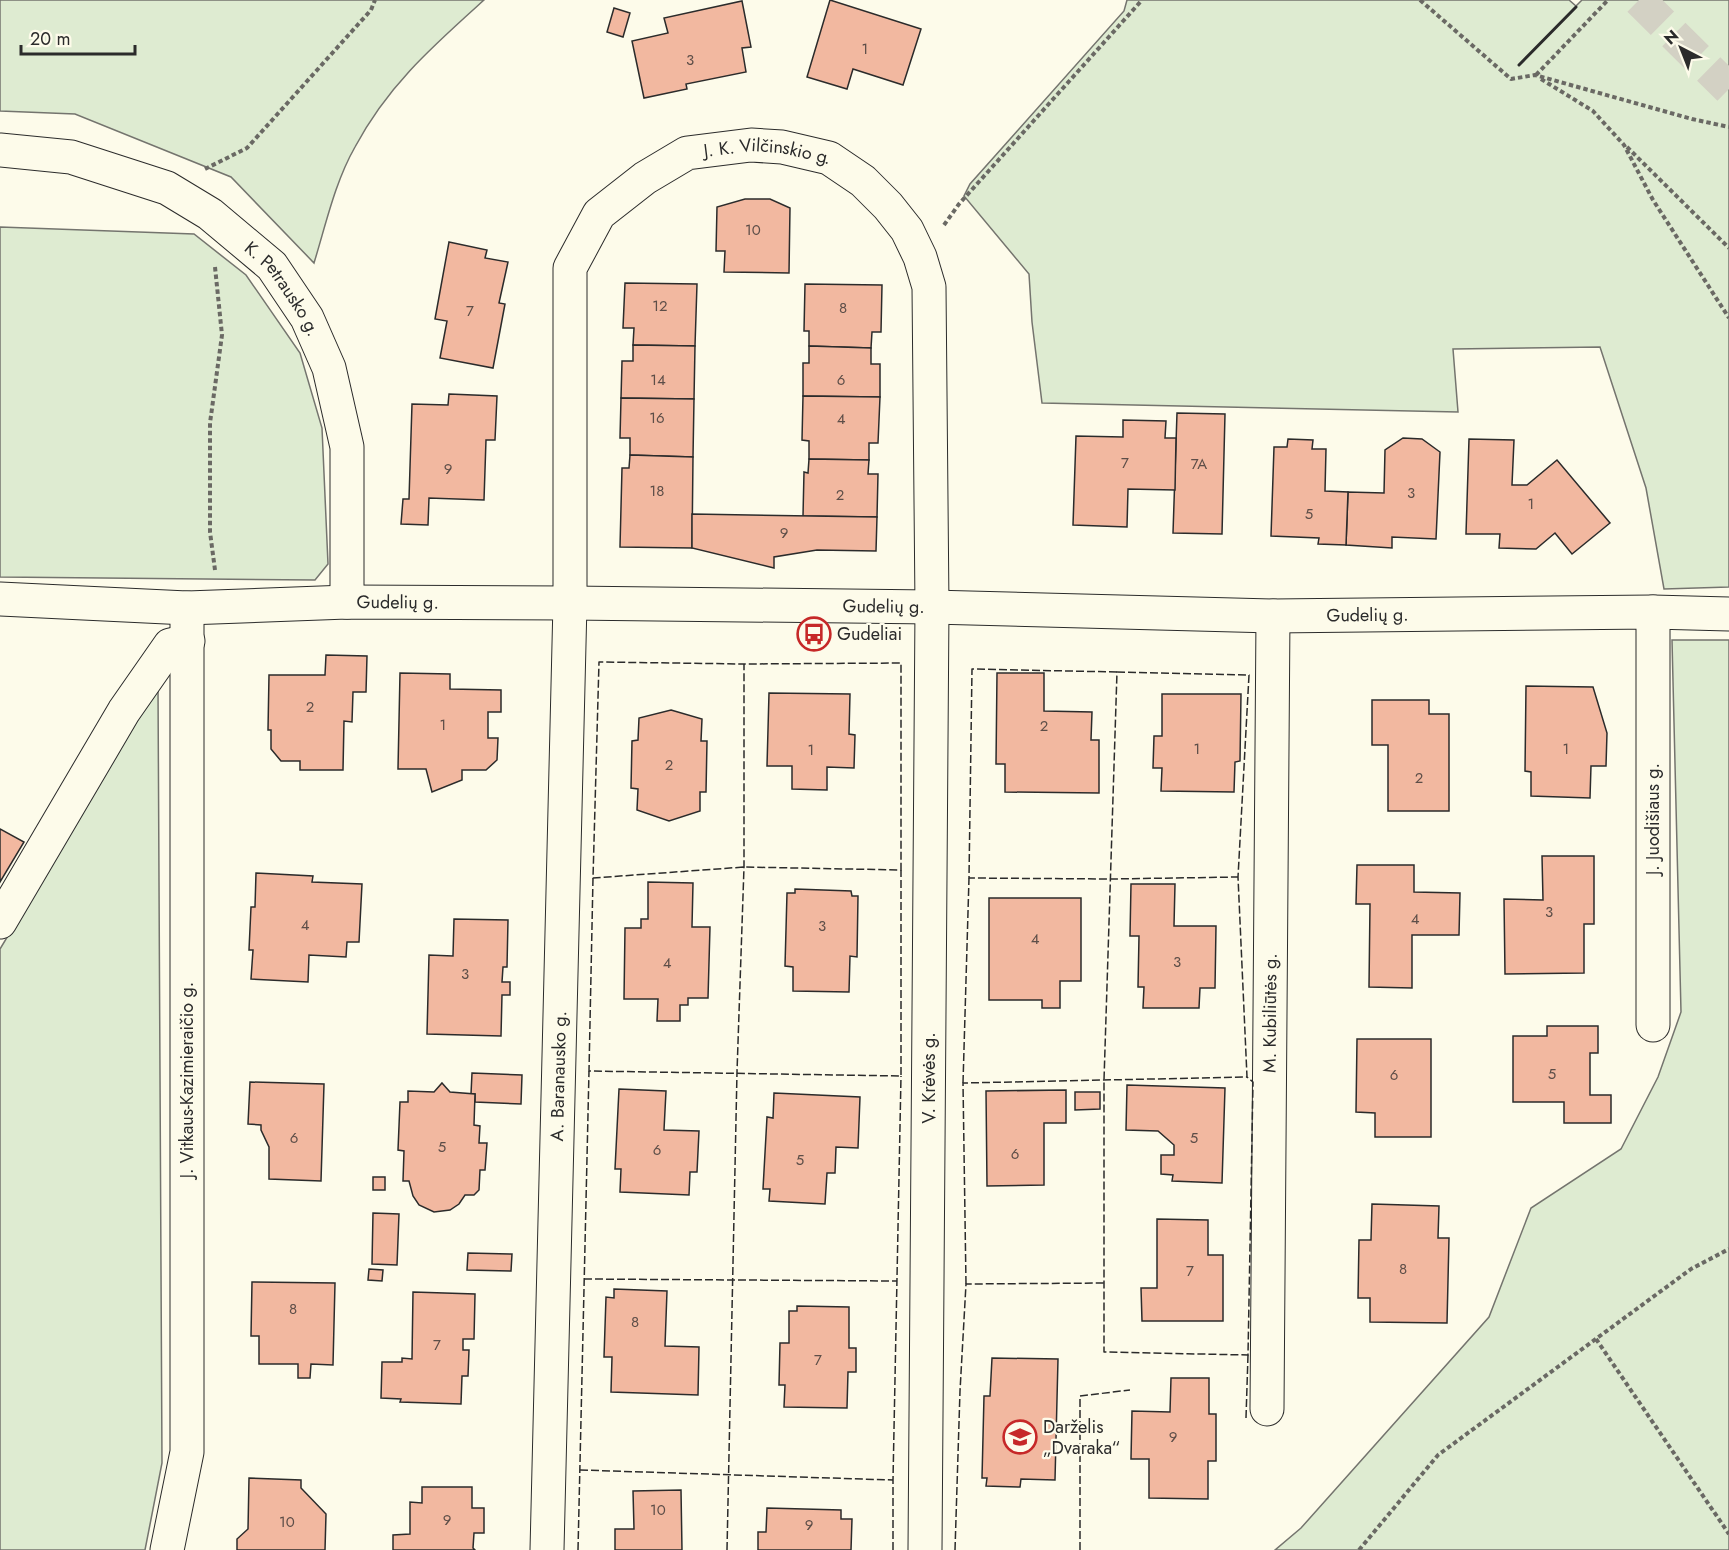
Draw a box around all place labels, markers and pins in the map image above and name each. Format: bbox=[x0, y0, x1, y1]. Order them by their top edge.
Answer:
bus stop icon: Gudeliai bbox=[796, 616, 832, 652]
place label: Gudeliai bbox=[837, 621, 902, 647]
place label: Darželis „Dvaraka“ bbox=[1043, 1414, 1120, 1461]
school or university icon: Darželis „Dvaraka“ bbox=[1002, 1419, 1038, 1455]

